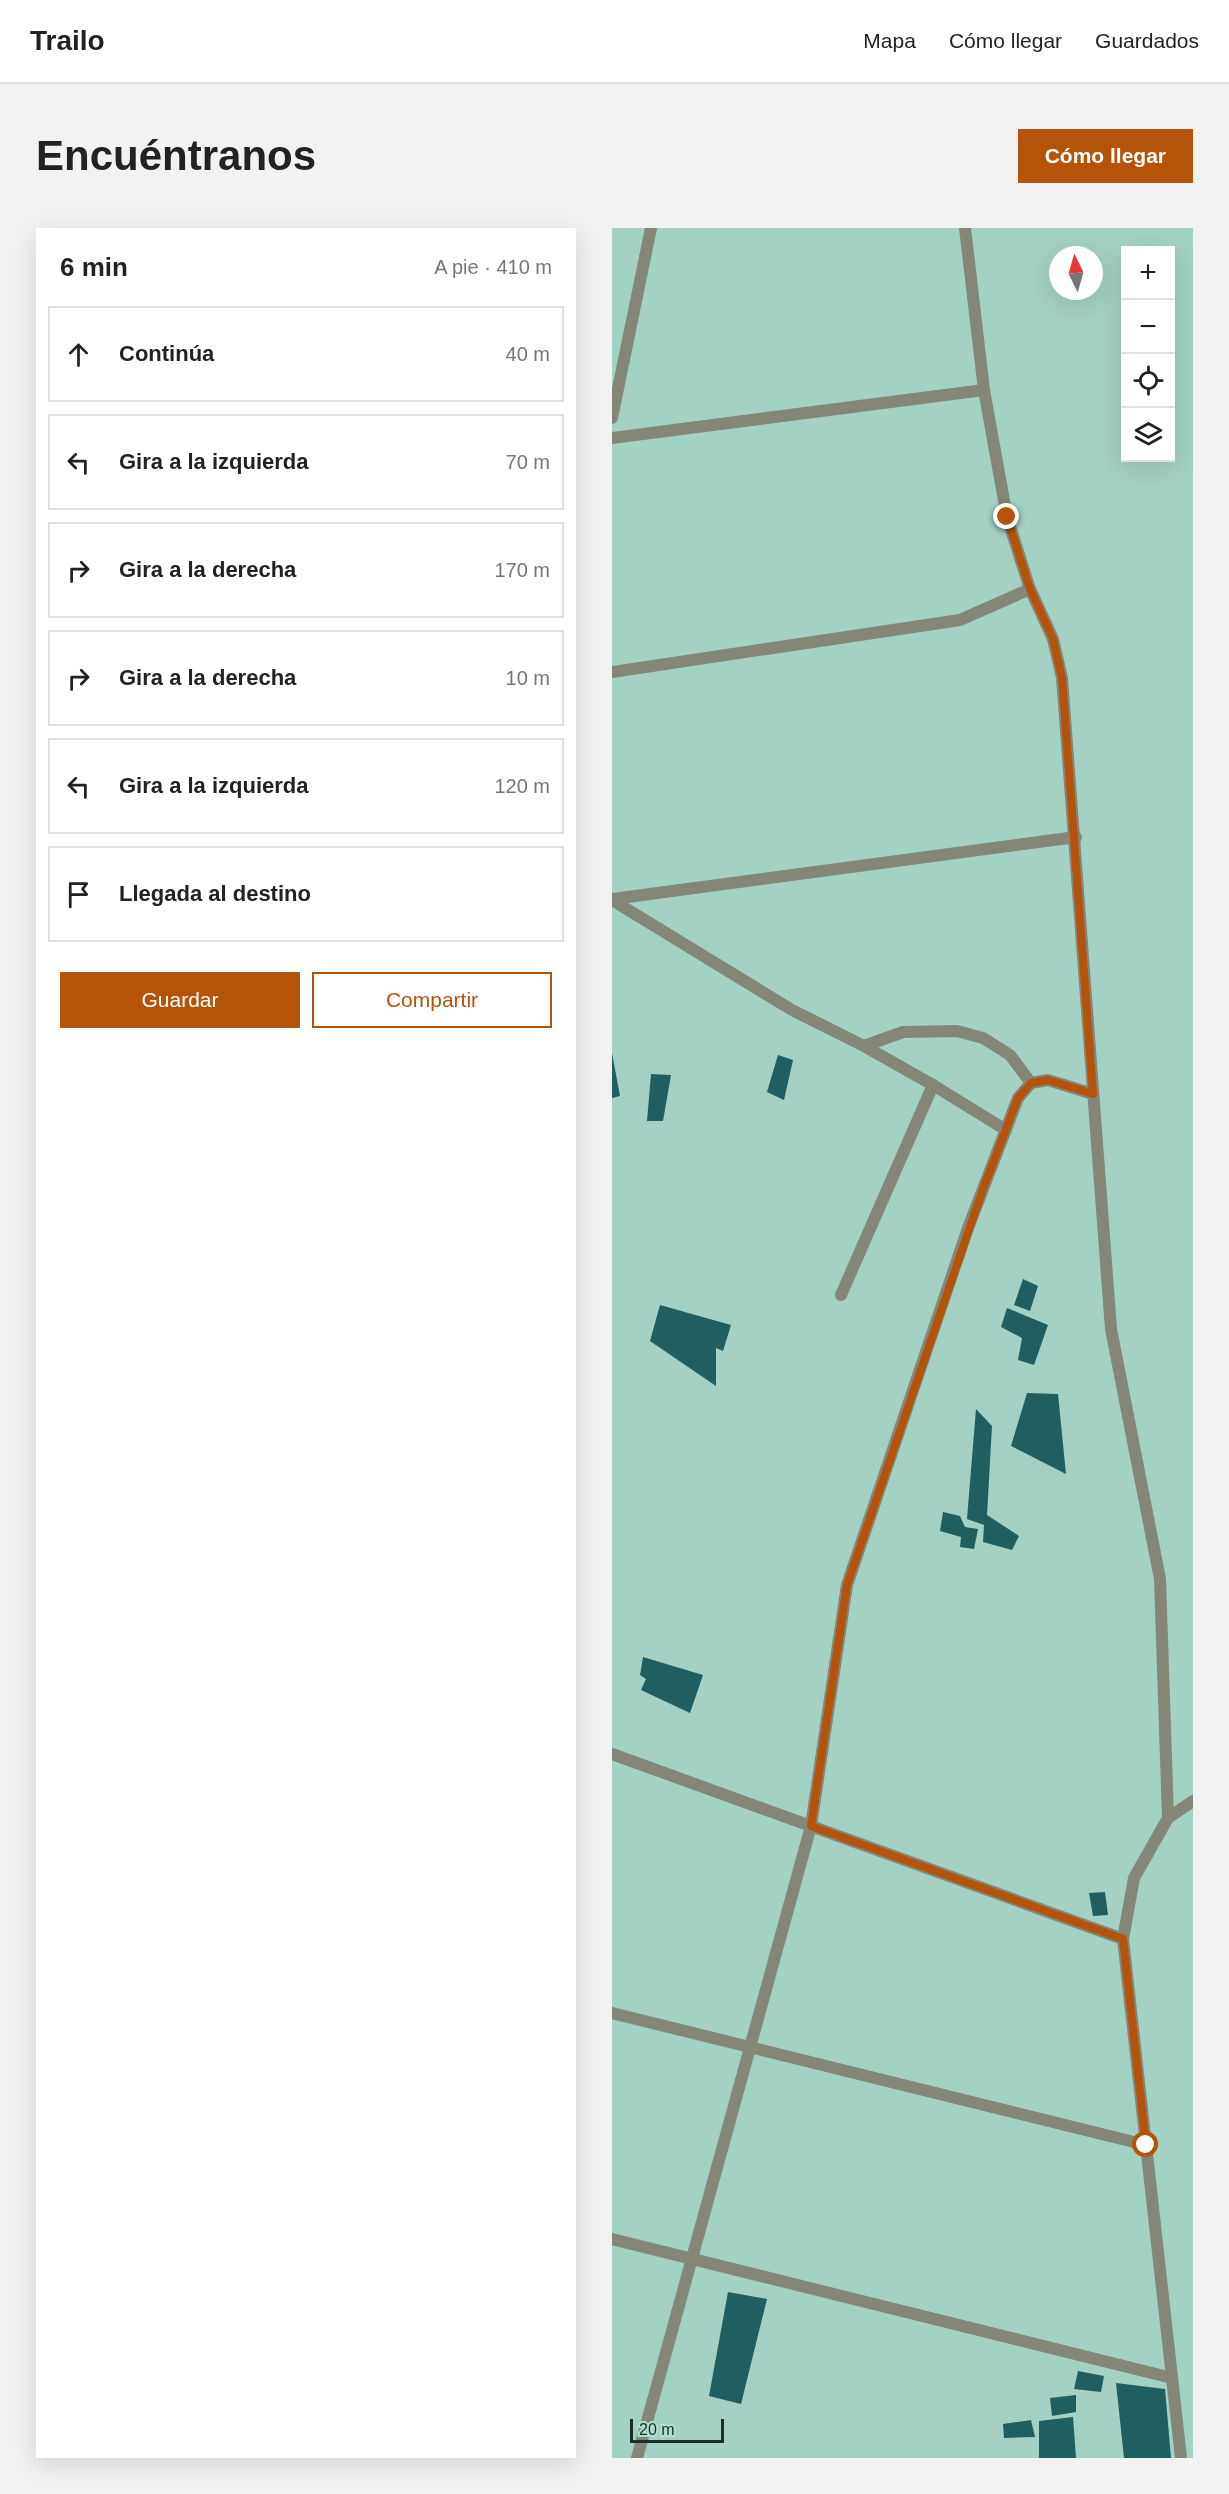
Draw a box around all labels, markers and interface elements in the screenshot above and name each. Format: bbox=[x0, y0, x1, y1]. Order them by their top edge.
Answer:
text: Trailo bbox=[30, 25, 105, 56]
text: Mapa bbox=[863, 29, 916, 52]
text: Cómo llegar bbox=[949, 29, 1062, 52]
text: Guardados bbox=[1095, 29, 1199, 52]
button: Cómo llegar bbox=[1018, 129, 1193, 183]
text: Encuéntranos bbox=[36, 132, 316, 179]
north arrow bbox=[1049, 246, 1103, 300]
map controls bbox=[1121, 246, 1175, 462]
button: + bbox=[1121, 246, 1175, 300]
text: 6 min bbox=[60, 252, 128, 282]
text: A pie · 410 m bbox=[434, 256, 552, 278]
button: − bbox=[1121, 300, 1175, 354]
icon: ahead bbox=[62, 338, 95, 371]
text: Continúa bbox=[119, 341, 214, 366]
text: 40 m bbox=[506, 343, 550, 365]
button: locate bbox=[1121, 354, 1175, 408]
button: layers bbox=[1121, 408, 1175, 462]
icon: left bbox=[62, 446, 95, 479]
text: Gira a la izquierda bbox=[119, 449, 309, 474]
text: 70 m bbox=[506, 451, 550, 473]
route end bbox=[993, 503, 1019, 529]
icon: right bbox=[62, 554, 95, 587]
text: Gira a la derecha bbox=[119, 557, 296, 582]
text: 170 m bbox=[494, 559, 550, 581]
icon: right bbox=[62, 662, 95, 695]
text: Gira a la derecha bbox=[119, 665, 296, 690]
text: 10 m bbox=[506, 667, 550, 689]
icon: left bbox=[62, 770, 95, 803]
text: Gira a la izquierda bbox=[119, 773, 309, 798]
text: 120 m bbox=[494, 775, 550, 797]
icon: arrive bbox=[62, 878, 95, 911]
text: Llegada al destino bbox=[119, 881, 311, 906]
button: Guardar bbox=[60, 972, 300, 1028]
button: Compartir bbox=[312, 972, 552, 1028]
route start bbox=[1132, 2131, 1158, 2157]
scale bar bbox=[630, 2416, 724, 2444]
text: 20 m bbox=[639, 2421, 675, 2438]

